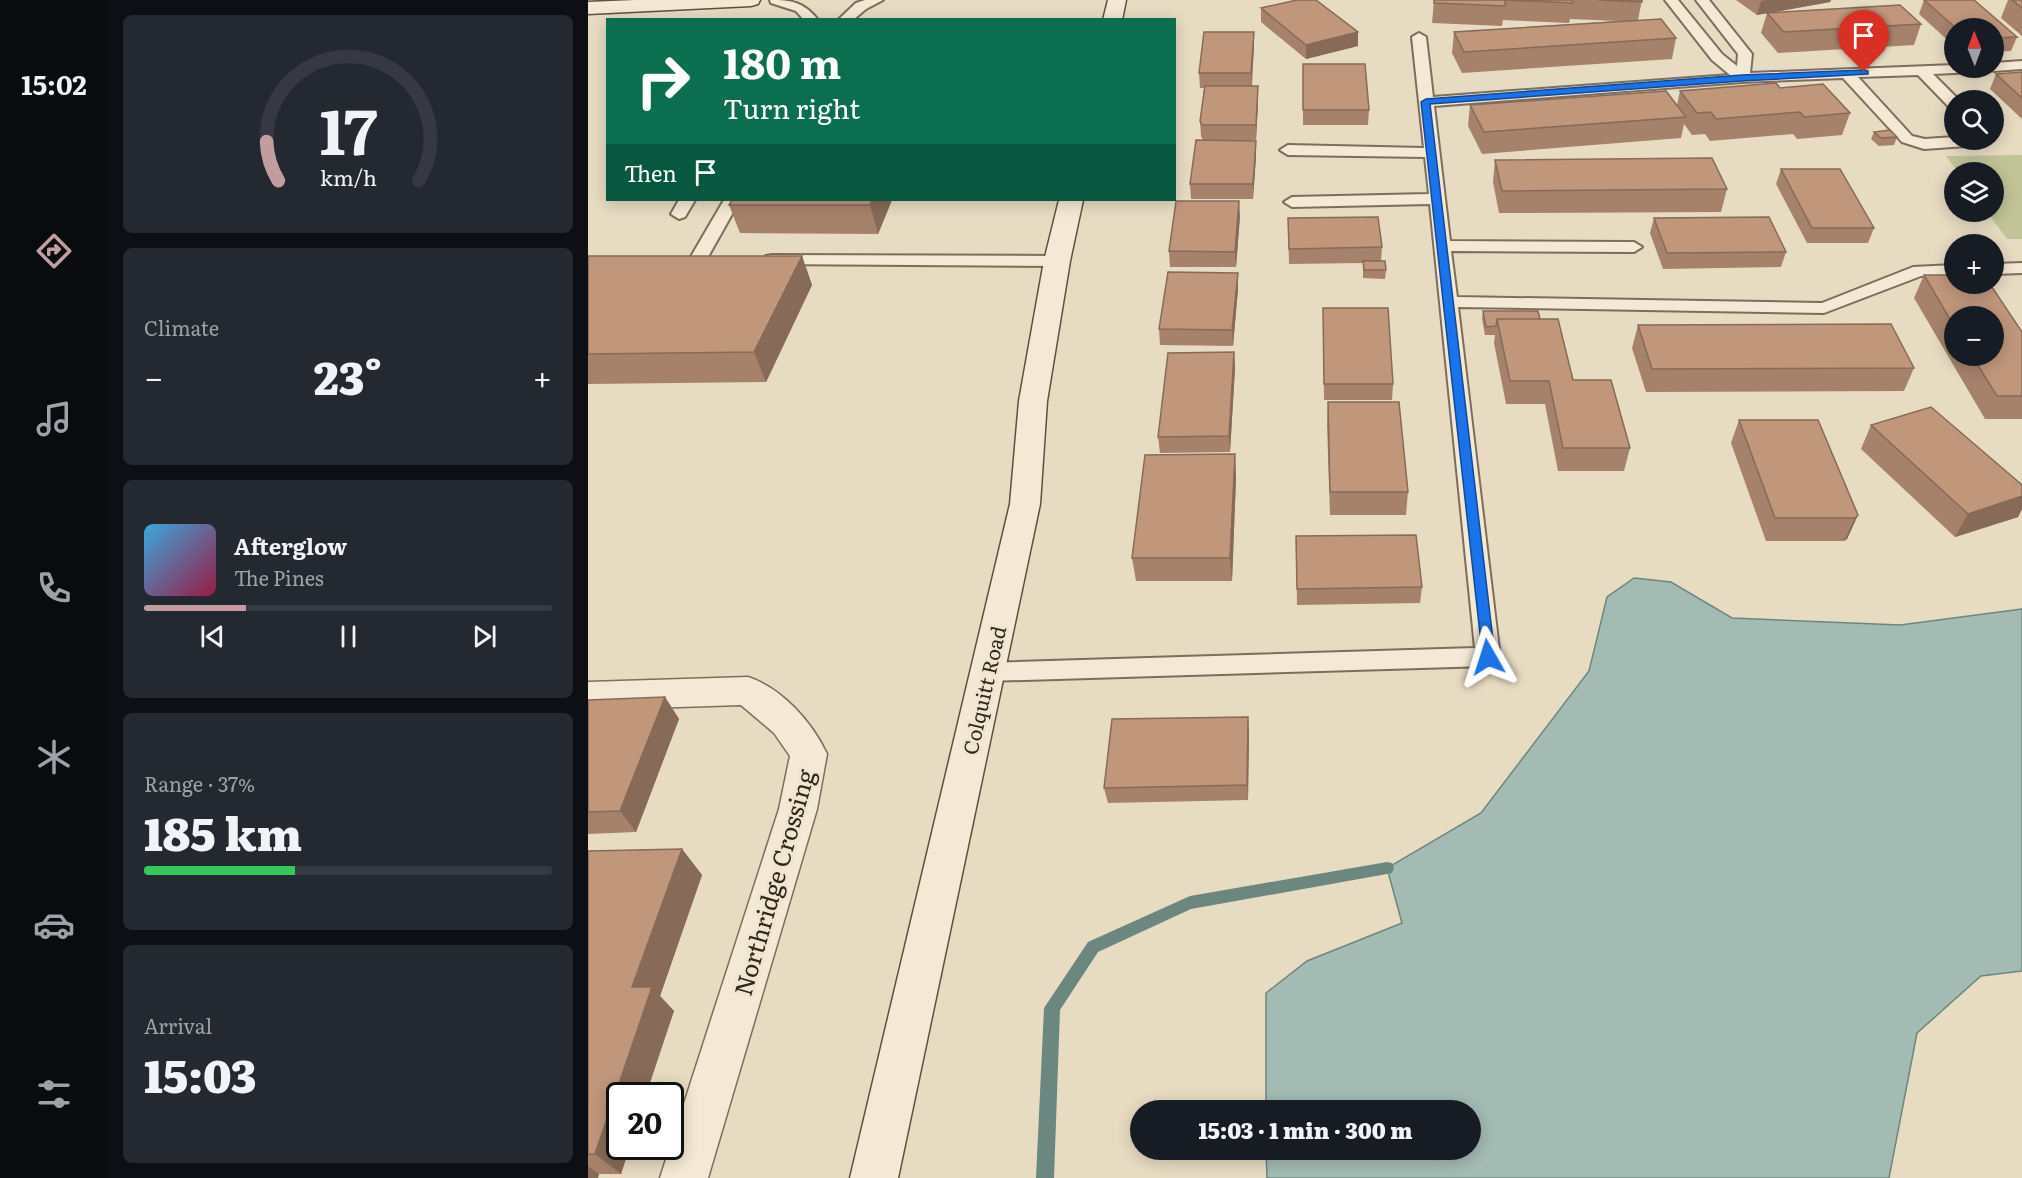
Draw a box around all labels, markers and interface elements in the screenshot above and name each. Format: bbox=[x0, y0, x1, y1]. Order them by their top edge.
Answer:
pin bbox=[1838, 10, 1889, 72]
north arrow bbox=[1944, 18, 2004, 78]
map controls bbox=[1944, 18, 2004, 366]
icon: arrive bbox=[1847, 19, 1880, 52]
text: 180 m bbox=[723, 30, 841, 92]
icon: right bbox=[624, 42, 702, 120]
text: 15:02 bbox=[21, 63, 87, 103]
text: 17 bbox=[319, 82, 377, 174]
text: Turn right bbox=[723, 87, 860, 127]
button: search bbox=[1944, 90, 2004, 150]
text: Then bbox=[624, 156, 677, 189]
icon: arrive bbox=[689, 156, 722, 189]
text: km/h bbox=[319, 161, 377, 193]
button: layers bbox=[1944, 162, 2004, 222]
icon: directions bbox=[33, 230, 75, 272]
button: + bbox=[1944, 234, 2004, 294]
button: − bbox=[1944, 306, 2004, 366]
text: Climate bbox=[144, 312, 219, 342]
text: 23° bbox=[314, 342, 382, 409]
text: − bbox=[144, 351, 163, 400]
text: + bbox=[533, 351, 552, 400]
icon: music bbox=[33, 398, 75, 440]
text: Afterglow bbox=[234, 529, 347, 562]
text: The Pines bbox=[234, 562, 324, 592]
icon: phone bbox=[33, 567, 75, 609]
icon: previous bbox=[196, 620, 229, 653]
icon: pause bbox=[332, 620, 365, 653]
icon: next bbox=[468, 620, 501, 653]
street label: Colquitt Road bbox=[954, 623, 1012, 757]
position arrow bbox=[1456, 625, 1520, 689]
icon: climate bbox=[33, 736, 75, 778]
street label: Northridge Crossing bbox=[724, 764, 822, 999]
text: Range · 37% bbox=[144, 768, 255, 798]
text: 185 km bbox=[144, 798, 302, 865]
icon: car bbox=[33, 904, 75, 946]
text: Arrival bbox=[144, 1010, 212, 1040]
text: 15:03 bbox=[144, 1040, 256, 1107]
icon: filters bbox=[33, 1073, 75, 1115]
speed limit sign: 20 bbox=[606, 1082, 684, 1160]
text: 15:03 · 1 min · 300 m bbox=[1198, 1113, 1413, 1146]

